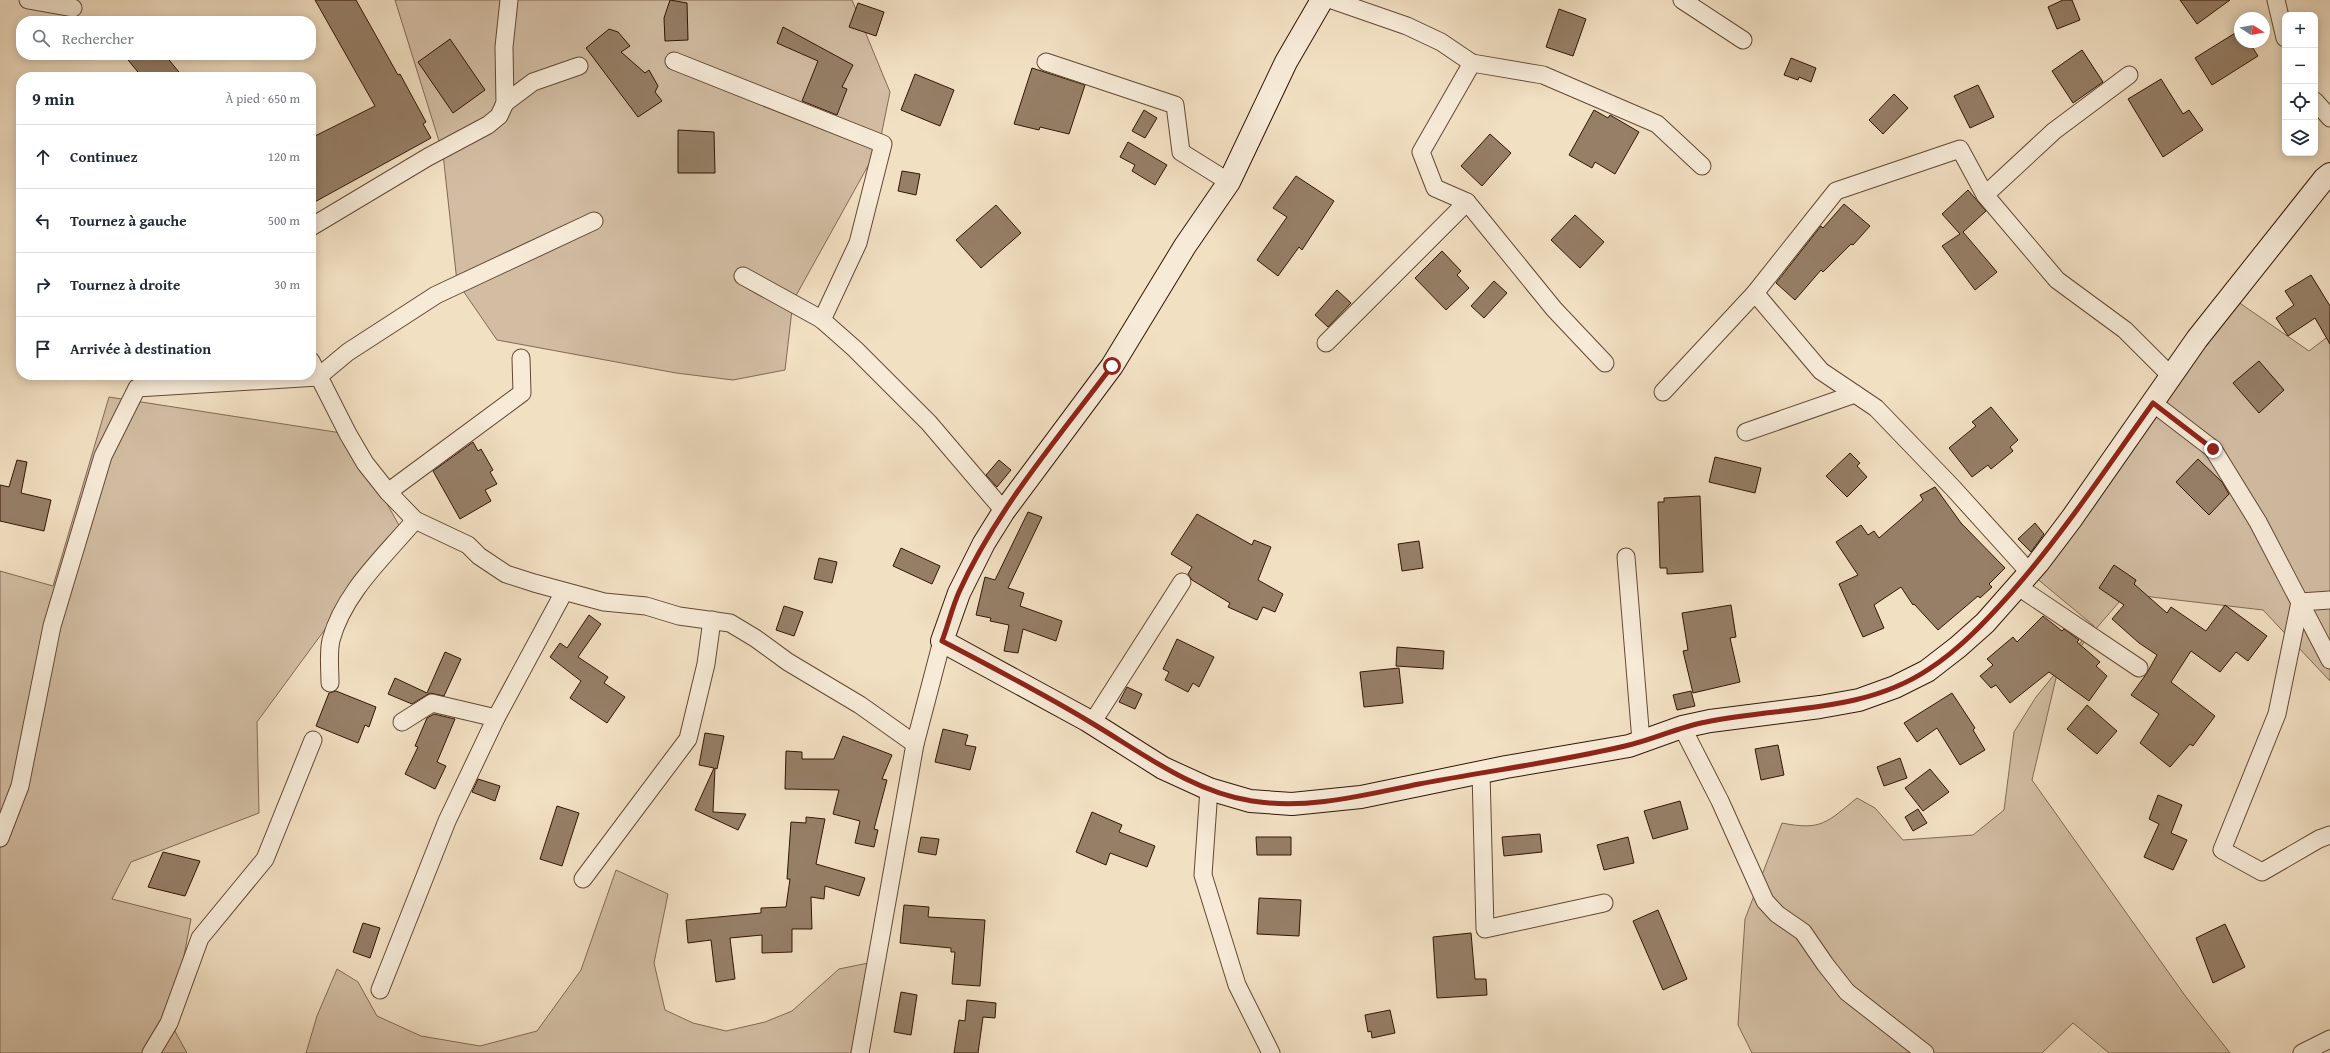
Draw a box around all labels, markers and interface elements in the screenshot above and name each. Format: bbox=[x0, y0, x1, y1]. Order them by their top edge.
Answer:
north arrow bbox=[2234, 12, 2270, 48]
map controls bbox=[2282, 12, 2318, 156]
button: + bbox=[2282, 12, 2318, 48]
search box bbox=[16, 16, 316, 60]
icon: search bbox=[30, 27, 52, 49]
text: Rechercher bbox=[62, 28, 134, 49]
button: − bbox=[2282, 48, 2318, 84]
button: locate bbox=[2282, 84, 2318, 120]
text: 9 min bbox=[32, 86, 74, 111]
text: À pied · 650 m bbox=[225, 89, 300, 108]
button: layers bbox=[2282, 120, 2318, 156]
icon: ahead bbox=[32, 146, 54, 168]
text: Continuez bbox=[70, 146, 138, 167]
text: 120 m bbox=[268, 147, 300, 166]
icon: left bbox=[32, 210, 54, 232]
text: Tournez à gauche bbox=[70, 210, 187, 231]
text: 500 m bbox=[268, 211, 300, 230]
icon: right bbox=[32, 274, 54, 296]
text: Tournez à droite bbox=[70, 274, 180, 295]
text: 30 m bbox=[274, 275, 300, 294]
icon: arrive bbox=[32, 338, 54, 360]
text: Arrivée à destination bbox=[70, 338, 211, 359]
route start bbox=[1103, 357, 1121, 375]
route end bbox=[2204, 440, 2222, 458]

